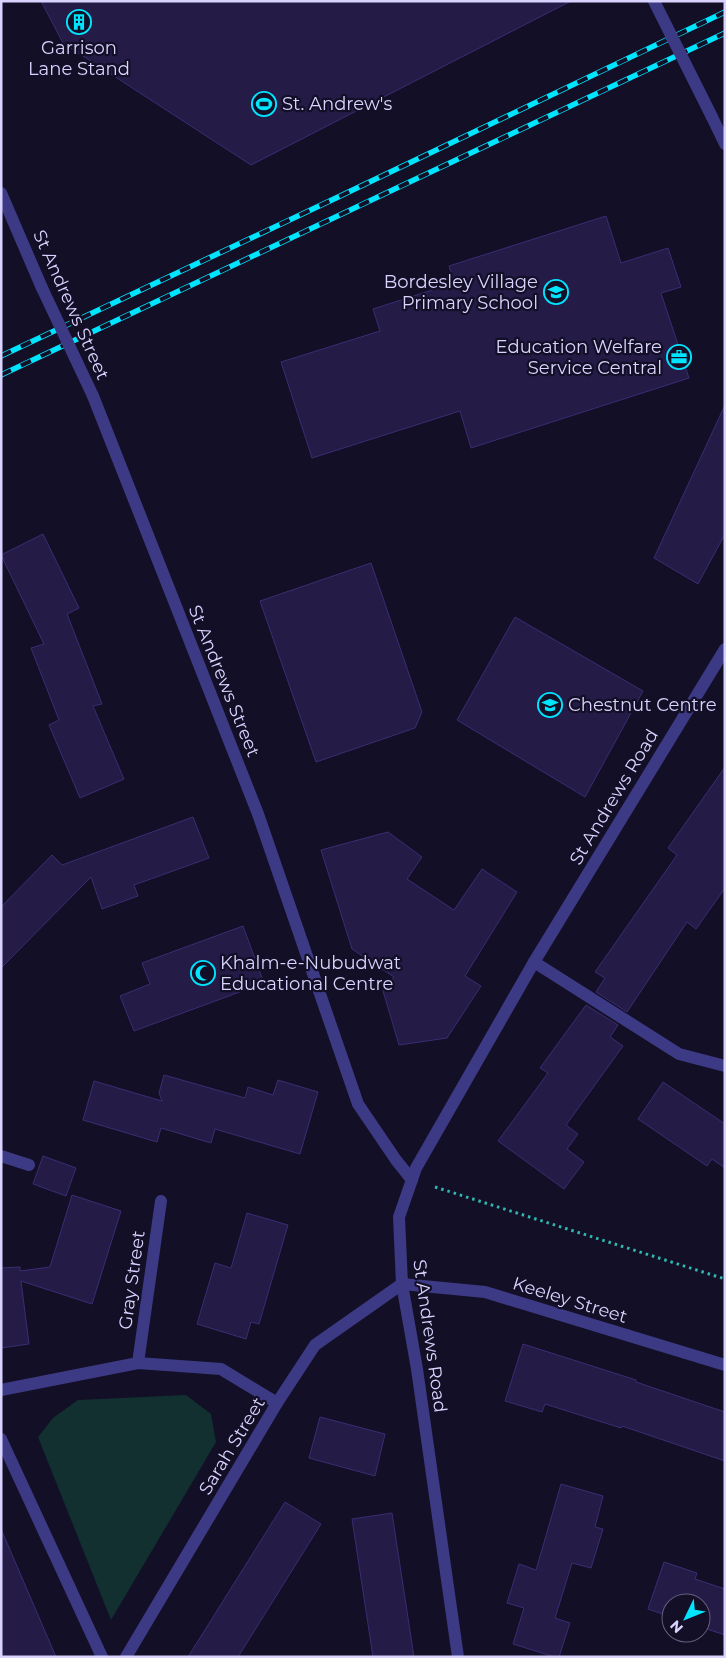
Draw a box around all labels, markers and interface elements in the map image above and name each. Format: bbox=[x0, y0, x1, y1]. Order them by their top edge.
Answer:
building icon: Garrison Lane Stand bbox=[66, 9, 92, 35]
place label: Garrison Lane Stand bbox=[28, 37, 130, 80]
sports icon: St. Andrew's bbox=[251, 91, 277, 117]
place label: St. Andrew's bbox=[282, 93, 393, 115]
street label: St Andrews Street bbox=[28, 227, 114, 383]
place label: Bordesley Village Primary School bbox=[384, 271, 538, 314]
school or university icon: Bordesley Village Primary School bbox=[543, 279, 569, 305]
place label: Education Welfare Service Central bbox=[496, 336, 662, 379]
office icon: Education Welfare Service Central bbox=[666, 344, 692, 370]
street label: St Andrews Street bbox=[184, 602, 264, 760]
school or university icon: Chestnut Centre bbox=[537, 692, 563, 718]
place label: Chestnut Centre bbox=[568, 694, 717, 716]
street label: St Andrews Road bbox=[565, 725, 663, 869]
place label: Khalm-e-Nubudwat Educational Centre bbox=[220, 952, 401, 995]
mosque icon: Khalm-e-Nubudwat Educational Centre bbox=[190, 960, 216, 986]
street label: Gray Street bbox=[114, 1229, 150, 1331]
street label: St Andrews Road bbox=[408, 1258, 452, 1414]
street label: Keeley Street bbox=[510, 1272, 630, 1328]
street label: Sarah Street bbox=[194, 1393, 270, 1499]
north arrow bbox=[661, 1593, 711, 1643]
text: N bbox=[666, 1617, 687, 1637]

